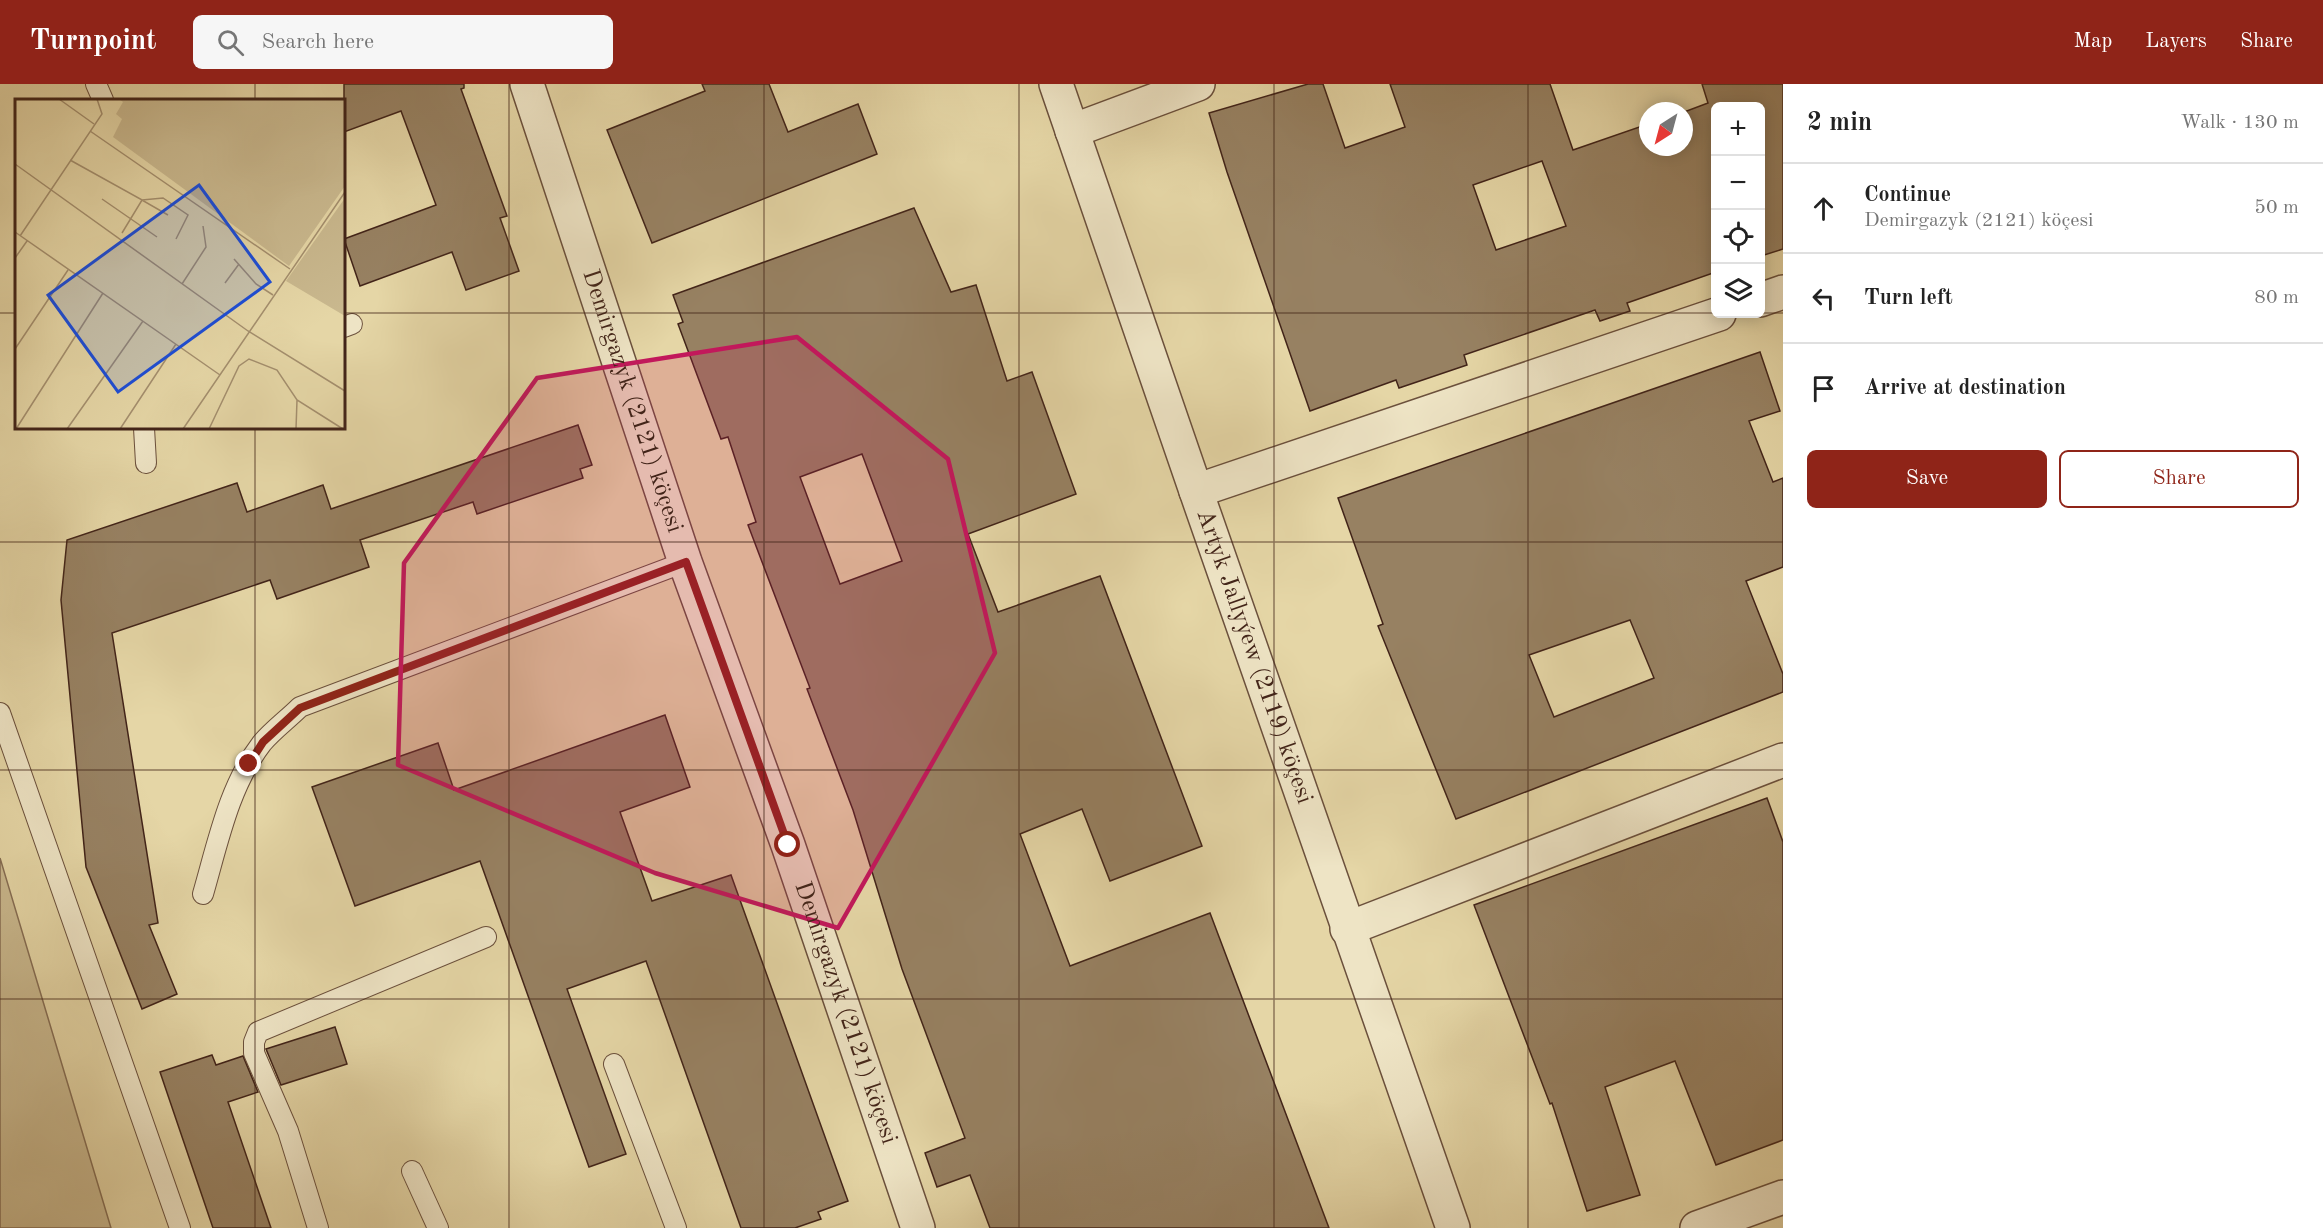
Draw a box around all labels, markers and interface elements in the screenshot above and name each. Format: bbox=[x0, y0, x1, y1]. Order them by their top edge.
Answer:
search box bbox=[193, 15, 613, 69]
icon: search bbox=[214, 26, 247, 59]
text: Turnpoint bbox=[30, 28, 157, 56]
text: Search here bbox=[262, 31, 374, 53]
text: Map bbox=[2073, 31, 2112, 52]
text: Layers bbox=[2145, 31, 2207, 52]
text: Share bbox=[2240, 31, 2293, 52]
inset map bbox=[15, 99, 345, 429]
north arrow bbox=[1639, 102, 1693, 156]
map controls bbox=[1711, 102, 1765, 318]
button: + bbox=[1711, 102, 1765, 156]
text: 2 min bbox=[1807, 110, 1872, 136]
text: Walk · 130 m bbox=[2180, 113, 2299, 133]
button: − bbox=[1711, 156, 1765, 210]
text: Continue bbox=[1864, 184, 1951, 206]
icon: ahead bbox=[1807, 192, 1840, 225]
text: 50 m bbox=[2254, 198, 2299, 218]
button: locate bbox=[1711, 210, 1765, 264]
text: Demirgazyk (2121) köçesi bbox=[1864, 211, 2093, 231]
button: layers bbox=[1711, 264, 1765, 318]
street label: Demirgazyk (2121) köçesi bbox=[577, 267, 686, 536]
icon: left bbox=[1807, 282, 1840, 315]
text: Turn left bbox=[1864, 287, 1953, 309]
text: 80 m bbox=[2254, 288, 2299, 308]
icon: arrive bbox=[1807, 372, 1840, 405]
text: Arrive at destination bbox=[1864, 377, 2066, 399]
button: Save bbox=[1807, 450, 2047, 508]
button: Share bbox=[2059, 450, 2299, 508]
street label: Artyk Jallyýew (2119) köçesi bbox=[1191, 506, 1316, 807]
route end bbox=[235, 750, 261, 776]
route start bbox=[774, 831, 800, 857]
street label: Demirgazyk (2121) köçesi bbox=[789, 879, 901, 1147]

